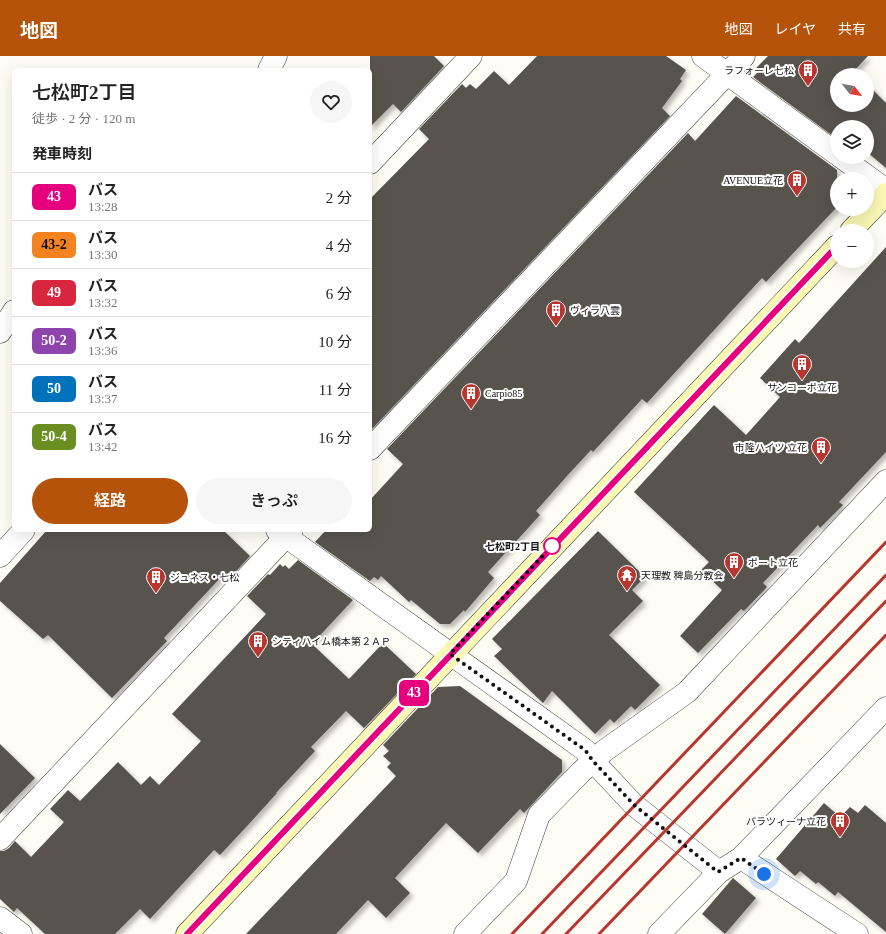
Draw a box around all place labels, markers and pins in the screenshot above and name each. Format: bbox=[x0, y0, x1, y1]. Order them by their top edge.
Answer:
building icon: ラフォーレ七松 bbox=[797, 59, 819, 87]
place label: ラフォーレ七松 bbox=[724, 65, 794, 76]
building icon: AVENUE立花 bbox=[786, 169, 808, 197]
place label: AVENUE立花 bbox=[723, 175, 783, 186]
building icon: ヴィラ八雲 bbox=[545, 299, 567, 327]
place label: ヴィラ八雲 bbox=[570, 305, 620, 316]
building icon: サンコーポ立花 bbox=[791, 353, 813, 381]
building icon: Carpio85 bbox=[460, 382, 482, 410]
place label: サンコーポ立花 bbox=[767, 382, 837, 393]
place label: Carpio85 bbox=[485, 388, 522, 399]
building icon: 市隆ハイツ 立花 bbox=[810, 436, 832, 464]
place label: 市隆ハイツ 立花 bbox=[735, 442, 807, 453]
marker: 七松町2丁目 bbox=[543, 537, 561, 555]
place label: 七松町2丁目 bbox=[485, 541, 540, 552]
building icon: ポート立花 bbox=[723, 551, 745, 579]
place label: ポート立花 bbox=[748, 557, 798, 568]
temple icon: 天理教 稗島分教会 bbox=[616, 564, 638, 592]
building icon: ジュネス・七松 bbox=[145, 566, 167, 594]
place label: 天理教 稗島分教会 bbox=[641, 570, 724, 581]
place label: ジュネス・七松 bbox=[170, 572, 239, 583]
building icon: シティハイム橋本第２ＡＰ bbox=[247, 630, 269, 658]
place label: シティハイム橋本第２ＡＰ bbox=[272, 636, 391, 647]
building icon: パラツィーナ立花 bbox=[829, 810, 851, 838]
place label: パラツィーナ立花 bbox=[746, 816, 826, 827]

